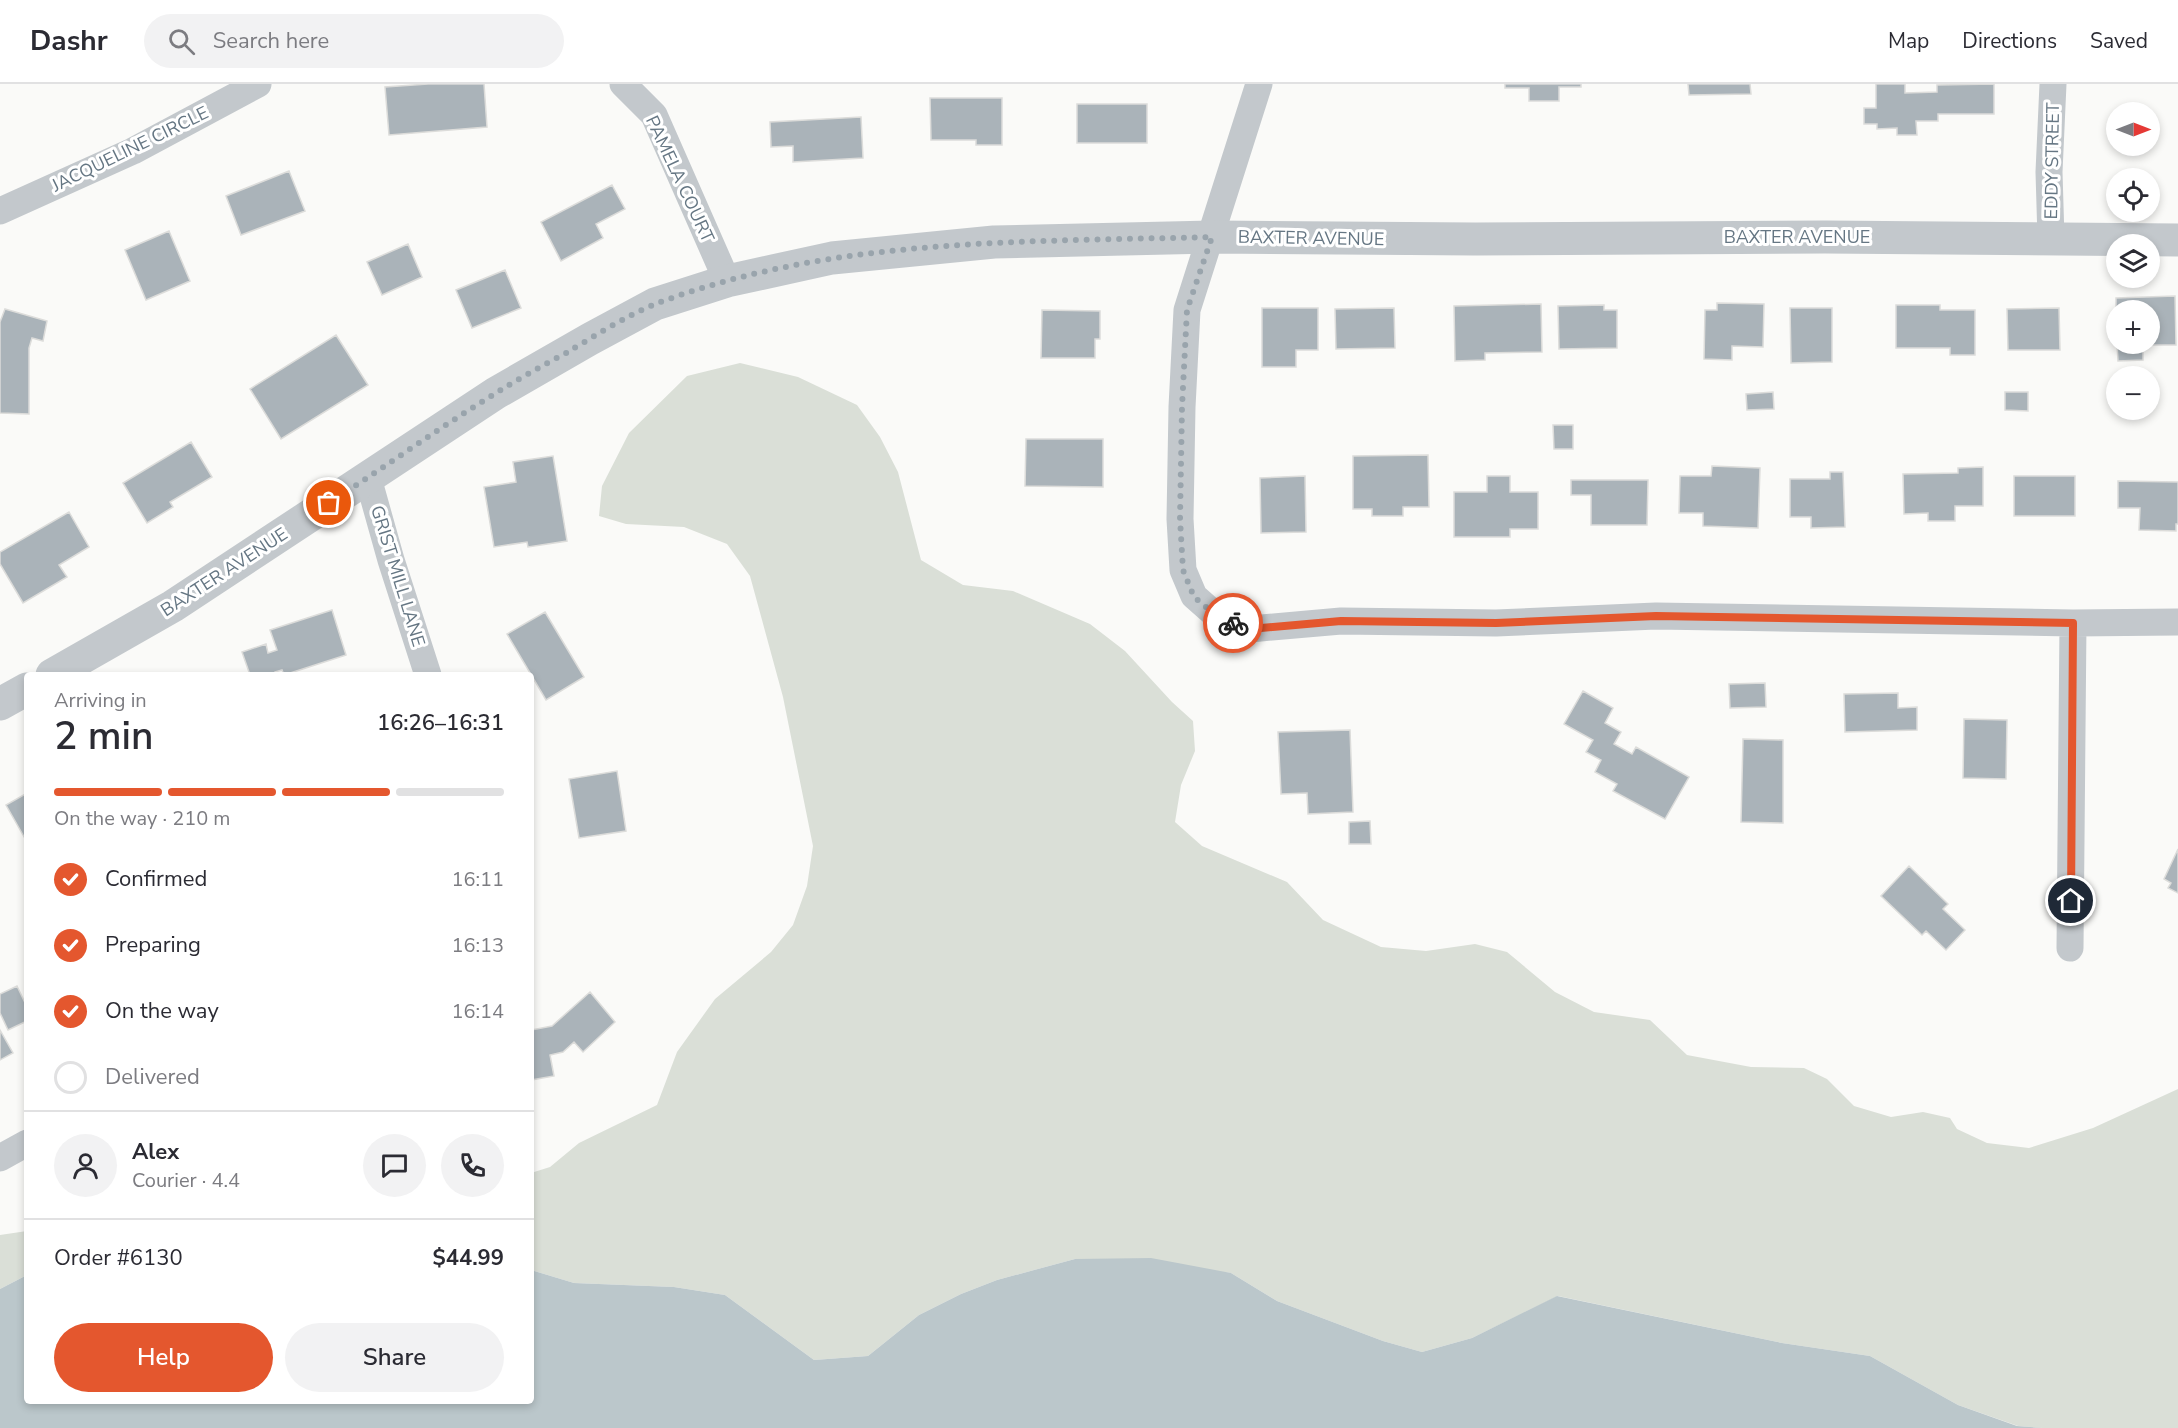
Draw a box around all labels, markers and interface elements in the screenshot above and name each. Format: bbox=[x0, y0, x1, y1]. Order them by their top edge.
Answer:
search box bbox=[144, 14, 564, 68]
text: Dashr bbox=[30, 22, 108, 60]
icon: search bbox=[165, 25, 198, 58]
text: Search here bbox=[213, 26, 329, 56]
text: Map bbox=[1888, 27, 1929, 55]
text: Directions bbox=[1962, 27, 2057, 55]
text: Saved bbox=[2090, 27, 2148, 55]
street label: JACQUELINE CIRCLE bbox=[47, 101, 212, 198]
street label: EDDY STREET bbox=[2039, 102, 2065, 220]
north arrow bbox=[2106, 102, 2160, 156]
map controls bbox=[2106, 102, 2160, 420]
street label: PAMELA COURT bbox=[640, 112, 720, 246]
button: locate bbox=[2106, 168, 2160, 222]
street label: BAXTER AVENUE bbox=[1238, 225, 1384, 251]
street label: BAXTER AVENUE bbox=[1724, 225, 1870, 249]
button: layers bbox=[2106, 234, 2160, 288]
button: + bbox=[2106, 300, 2160, 354]
button: − bbox=[2106, 366, 2160, 420]
pin bbox=[303, 477, 354, 528]
icon: bag bbox=[312, 486, 345, 519]
street label: GRIST MILL LANE bbox=[365, 502, 431, 650]
street label: BAXTER AVENUE bbox=[156, 522, 292, 622]
courier bbox=[1203, 593, 1263, 653]
icon: bike bbox=[1217, 607, 1250, 640]
text: Arriving in bbox=[54, 687, 147, 714]
text: 16:26–16:31 bbox=[377, 708, 504, 738]
text: 2 min bbox=[54, 710, 153, 763]
text: On the way · 210 m bbox=[54, 805, 230, 832]
icon: check bbox=[54, 863, 87, 896]
text: Confirmed bbox=[105, 864, 207, 894]
text: 16:11 bbox=[451, 866, 504, 893]
pin bbox=[2045, 875, 2096, 926]
icon: home bbox=[2054, 884, 2087, 917]
icon: check bbox=[54, 929, 87, 962]
text: Preparing bbox=[105, 930, 201, 960]
text: 16:13 bbox=[451, 932, 504, 959]
icon: check bbox=[54, 995, 87, 1028]
text: On the way bbox=[105, 996, 219, 1026]
text: 16:14 bbox=[451, 998, 504, 1025]
text: Delivered bbox=[105, 1062, 200, 1092]
button: person bbox=[54, 1134, 117, 1197]
button: chat bbox=[363, 1134, 426, 1197]
button: phone bbox=[441, 1134, 504, 1197]
text: Alex bbox=[132, 1137, 179, 1167]
text: Courier · 4.4 bbox=[132, 1167, 240, 1194]
text: Order #6130 bbox=[54, 1243, 183, 1273]
text: $44.99 bbox=[433, 1243, 504, 1273]
button: Help bbox=[54, 1323, 273, 1392]
button: Share bbox=[285, 1323, 504, 1392]

